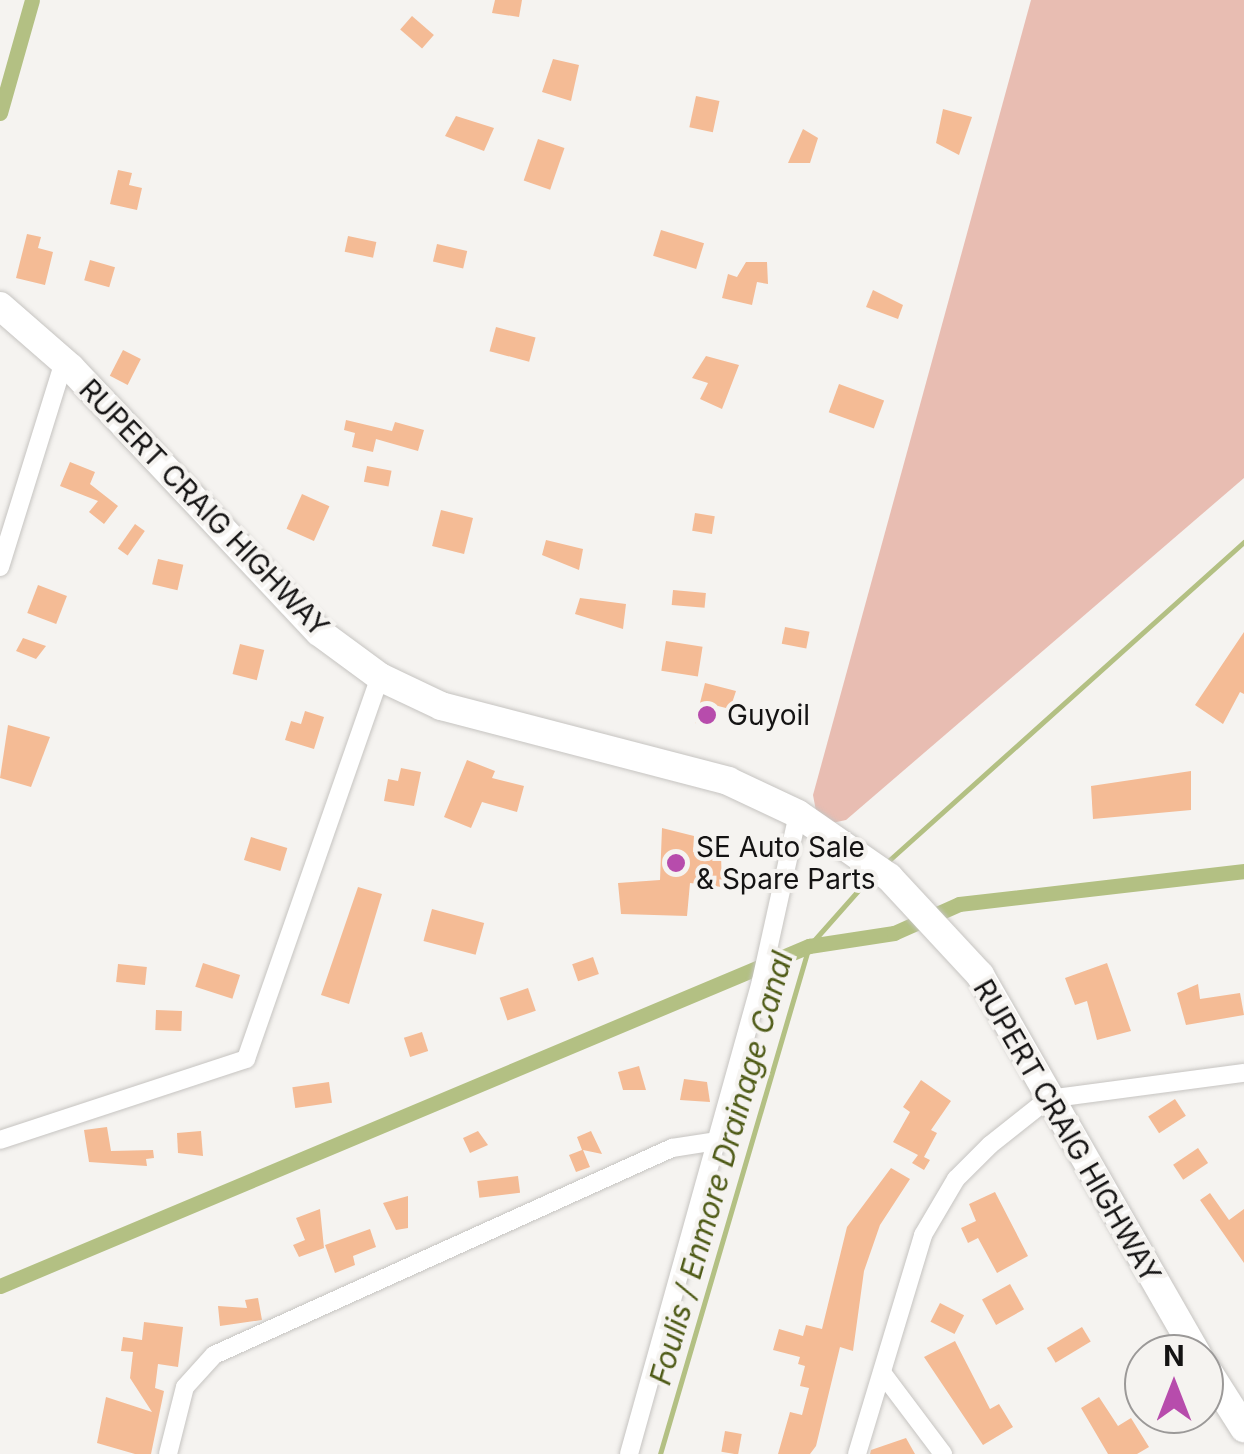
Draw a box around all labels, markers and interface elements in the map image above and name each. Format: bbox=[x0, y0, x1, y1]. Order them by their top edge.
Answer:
street label: RUPERT CRAIG HIGHWAY bbox=[72, 373, 336, 643]
place label: Guyoil bbox=[727, 698, 810, 732]
marker: Guyoil bbox=[696, 704, 718, 726]
place label: SE Auto Sale & Spare Parts bbox=[696, 830, 876, 896]
marker: SE Auto Sale & Spare Parts bbox=[665, 852, 687, 874]
water label: Foulis / Enmore Drainage Canal bbox=[642, 947, 800, 1389]
street label: RUPERT CRAIG HIGHWAY bbox=[966, 974, 1168, 1288]
north arrow bbox=[1124, 1334, 1224, 1434]
text: N bbox=[1163, 1339, 1185, 1373]

